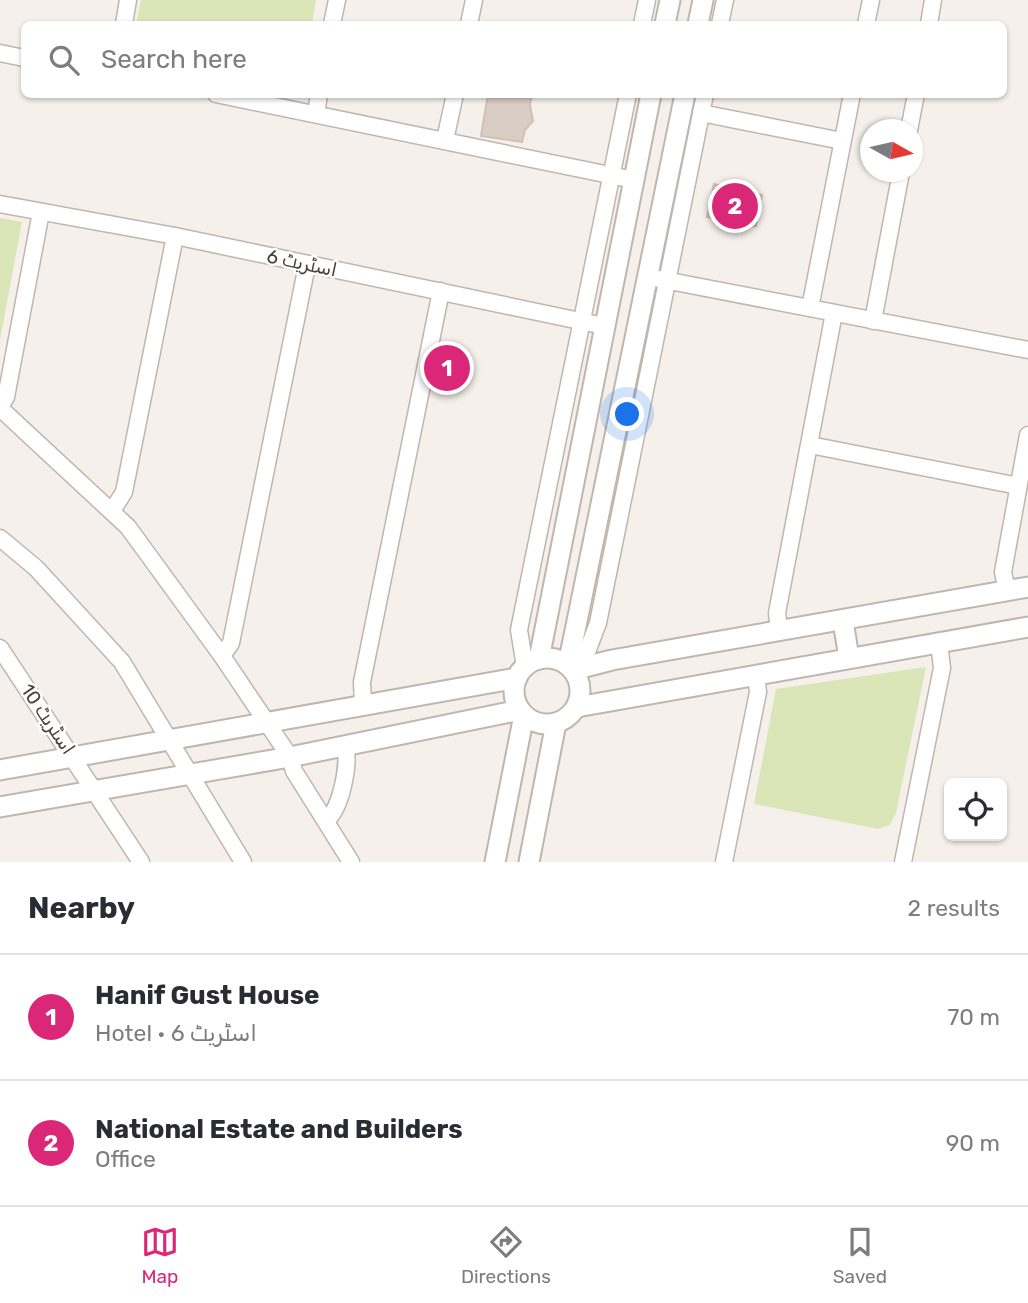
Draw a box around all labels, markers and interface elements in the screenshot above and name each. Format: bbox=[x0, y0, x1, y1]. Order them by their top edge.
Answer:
search box bbox=[21, 21, 1007, 98]
icon: search bbox=[45, 41, 83, 79]
text: Search here bbox=[101, 44, 247, 75]
north arrow bbox=[860, 119, 923, 182]
pin: 2 bbox=[712, 180, 758, 232]
street label: اسٹریٹ 6 bbox=[265, 244, 339, 282]
pin: 1 bbox=[424, 342, 470, 394]
your location bbox=[610, 397, 644, 431]
street label: اسٹریٹ 10 bbox=[16, 679, 80, 759]
map controls bbox=[944, 778, 1007, 841]
button: locate bbox=[944, 778, 1007, 841]
text: Nearby bbox=[28, 890, 135, 926]
text: 2 results bbox=[908, 894, 1000, 922]
text: Hanif Gust House bbox=[95, 980, 320, 1011]
text: 1 bbox=[45, 1003, 57, 1031]
text: 70 m bbox=[948, 1003, 1000, 1031]
text: Hotel · اسٹریٹ 6 bbox=[95, 1019, 257, 1047]
text: National Estate and Builders bbox=[95, 1114, 463, 1145]
text: 2 bbox=[44, 1129, 58, 1157]
text: 90 m bbox=[946, 1129, 1000, 1157]
text: Office bbox=[95, 1145, 156, 1173]
tab: Map bbox=[141, 1223, 179, 1288]
tab: Directions bbox=[461, 1223, 551, 1288]
tab: Saved bbox=[833, 1223, 887, 1288]

